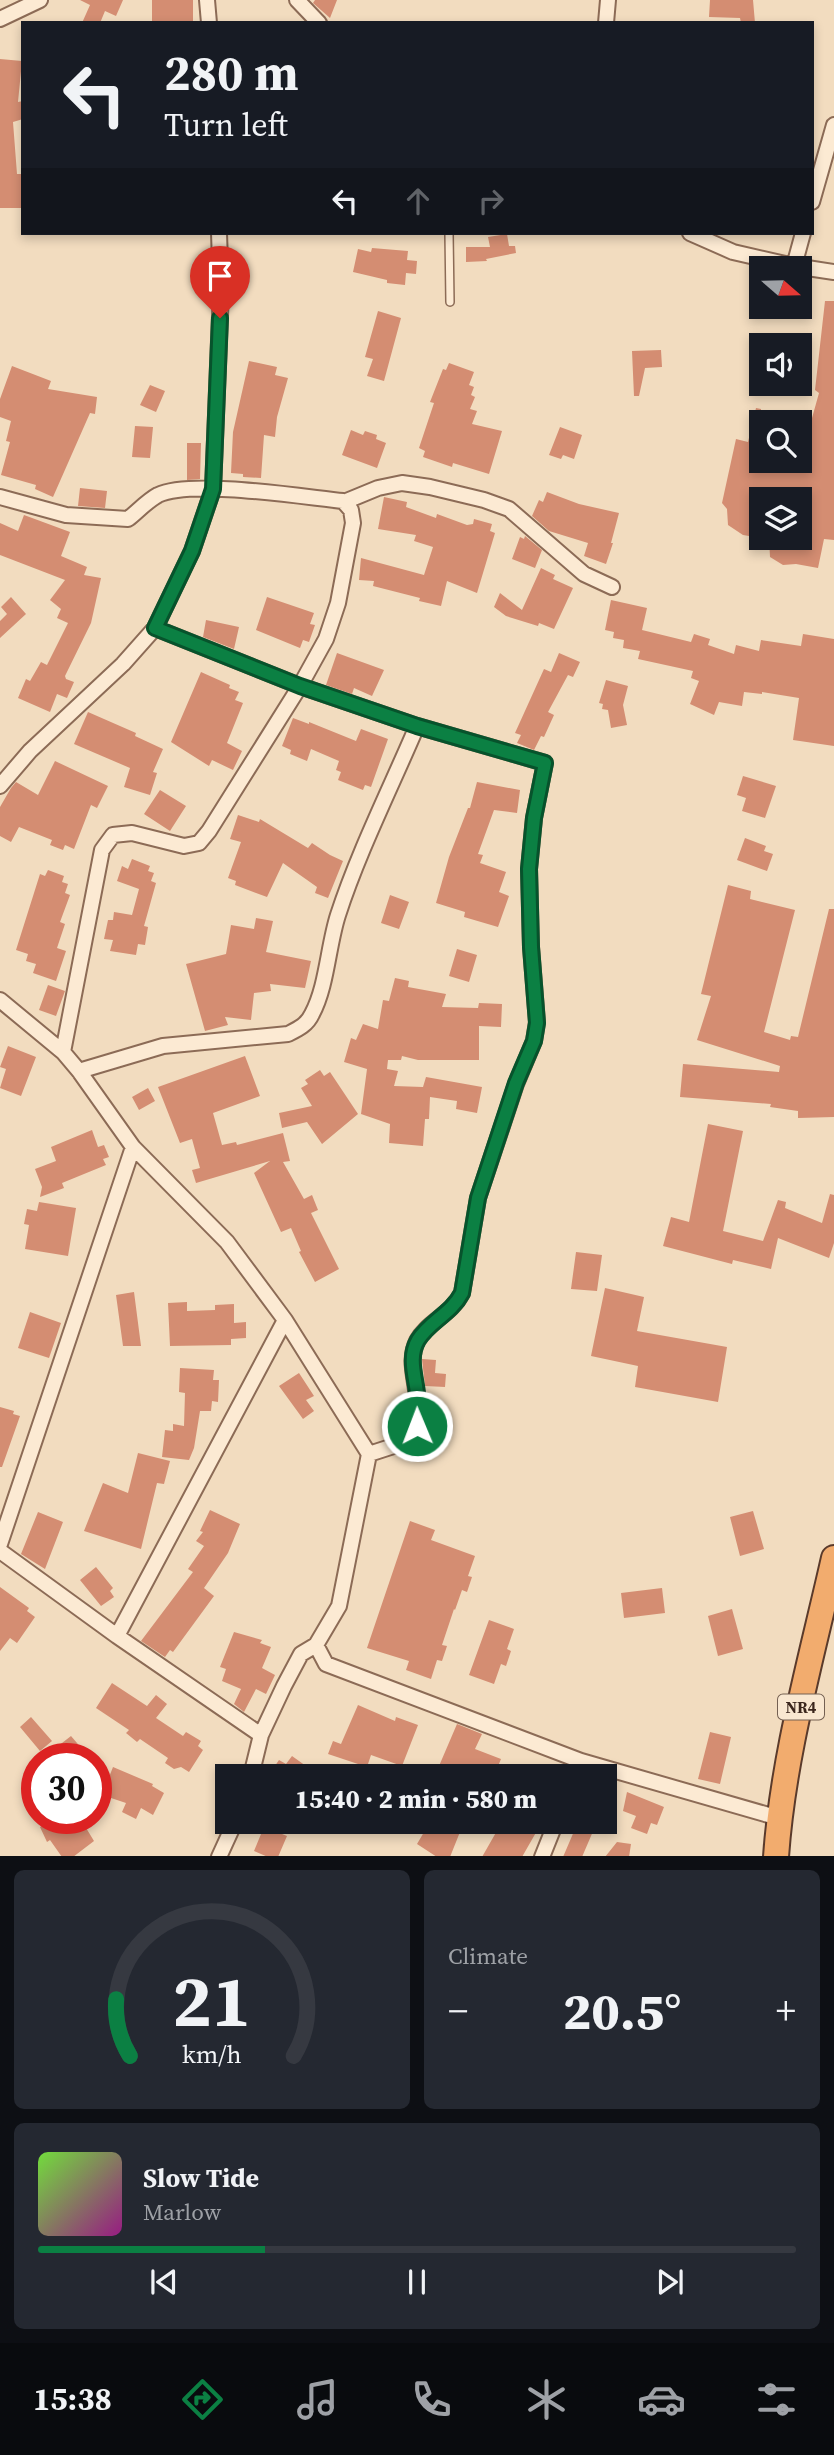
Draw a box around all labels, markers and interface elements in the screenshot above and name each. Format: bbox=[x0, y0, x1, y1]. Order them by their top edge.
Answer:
text: 280 m bbox=[164, 39, 299, 106]
icon: left bbox=[49, 49, 140, 140]
text: Turn left bbox=[164, 103, 288, 147]
icon: left bbox=[326, 182, 364, 220]
icon: ahead bbox=[399, 182, 437, 220]
icon: right bbox=[472, 182, 510, 220]
pin bbox=[190, 246, 250, 318]
north arrow bbox=[749, 256, 812, 318]
map controls bbox=[749, 256, 812, 550]
icon: arrive bbox=[201, 257, 239, 295]
button: sound bbox=[749, 333, 812, 396]
button: search bbox=[749, 410, 812, 473]
button: layers bbox=[749, 487, 812, 550]
position arrow bbox=[380, 1389, 454, 1463]
road number: NR4 bbox=[778, 1694, 824, 1720]
speed limit sign: 30 bbox=[21, 1743, 112, 1834]
text: 15:40 · 2 min · 580 m bbox=[295, 1781, 537, 1817]
text: Climate bbox=[448, 1940, 528, 1972]
text: 21 bbox=[173, 1951, 251, 2050]
text: 20.5° bbox=[563, 1975, 681, 2046]
text: − bbox=[448, 1985, 468, 2037]
text: + bbox=[776, 1985, 796, 2037]
text: km/h bbox=[182, 2036, 242, 2070]
text: Slow Tide bbox=[143, 2160, 259, 2196]
text: Marlow bbox=[143, 2196, 221, 2228]
icon: previous bbox=[145, 2263, 183, 2301]
icon: pause bbox=[398, 2263, 436, 2301]
icon: next bbox=[651, 2263, 689, 2301]
icon: directions bbox=[178, 2375, 227, 2424]
icon: music bbox=[293, 2375, 342, 2424]
icon: phone bbox=[407, 2375, 456, 2424]
icon: climate bbox=[522, 2375, 571, 2424]
icon: car bbox=[637, 2375, 686, 2424]
icon: filters bbox=[752, 2375, 801, 2424]
text: 15:38 bbox=[33, 2377, 112, 2421]

